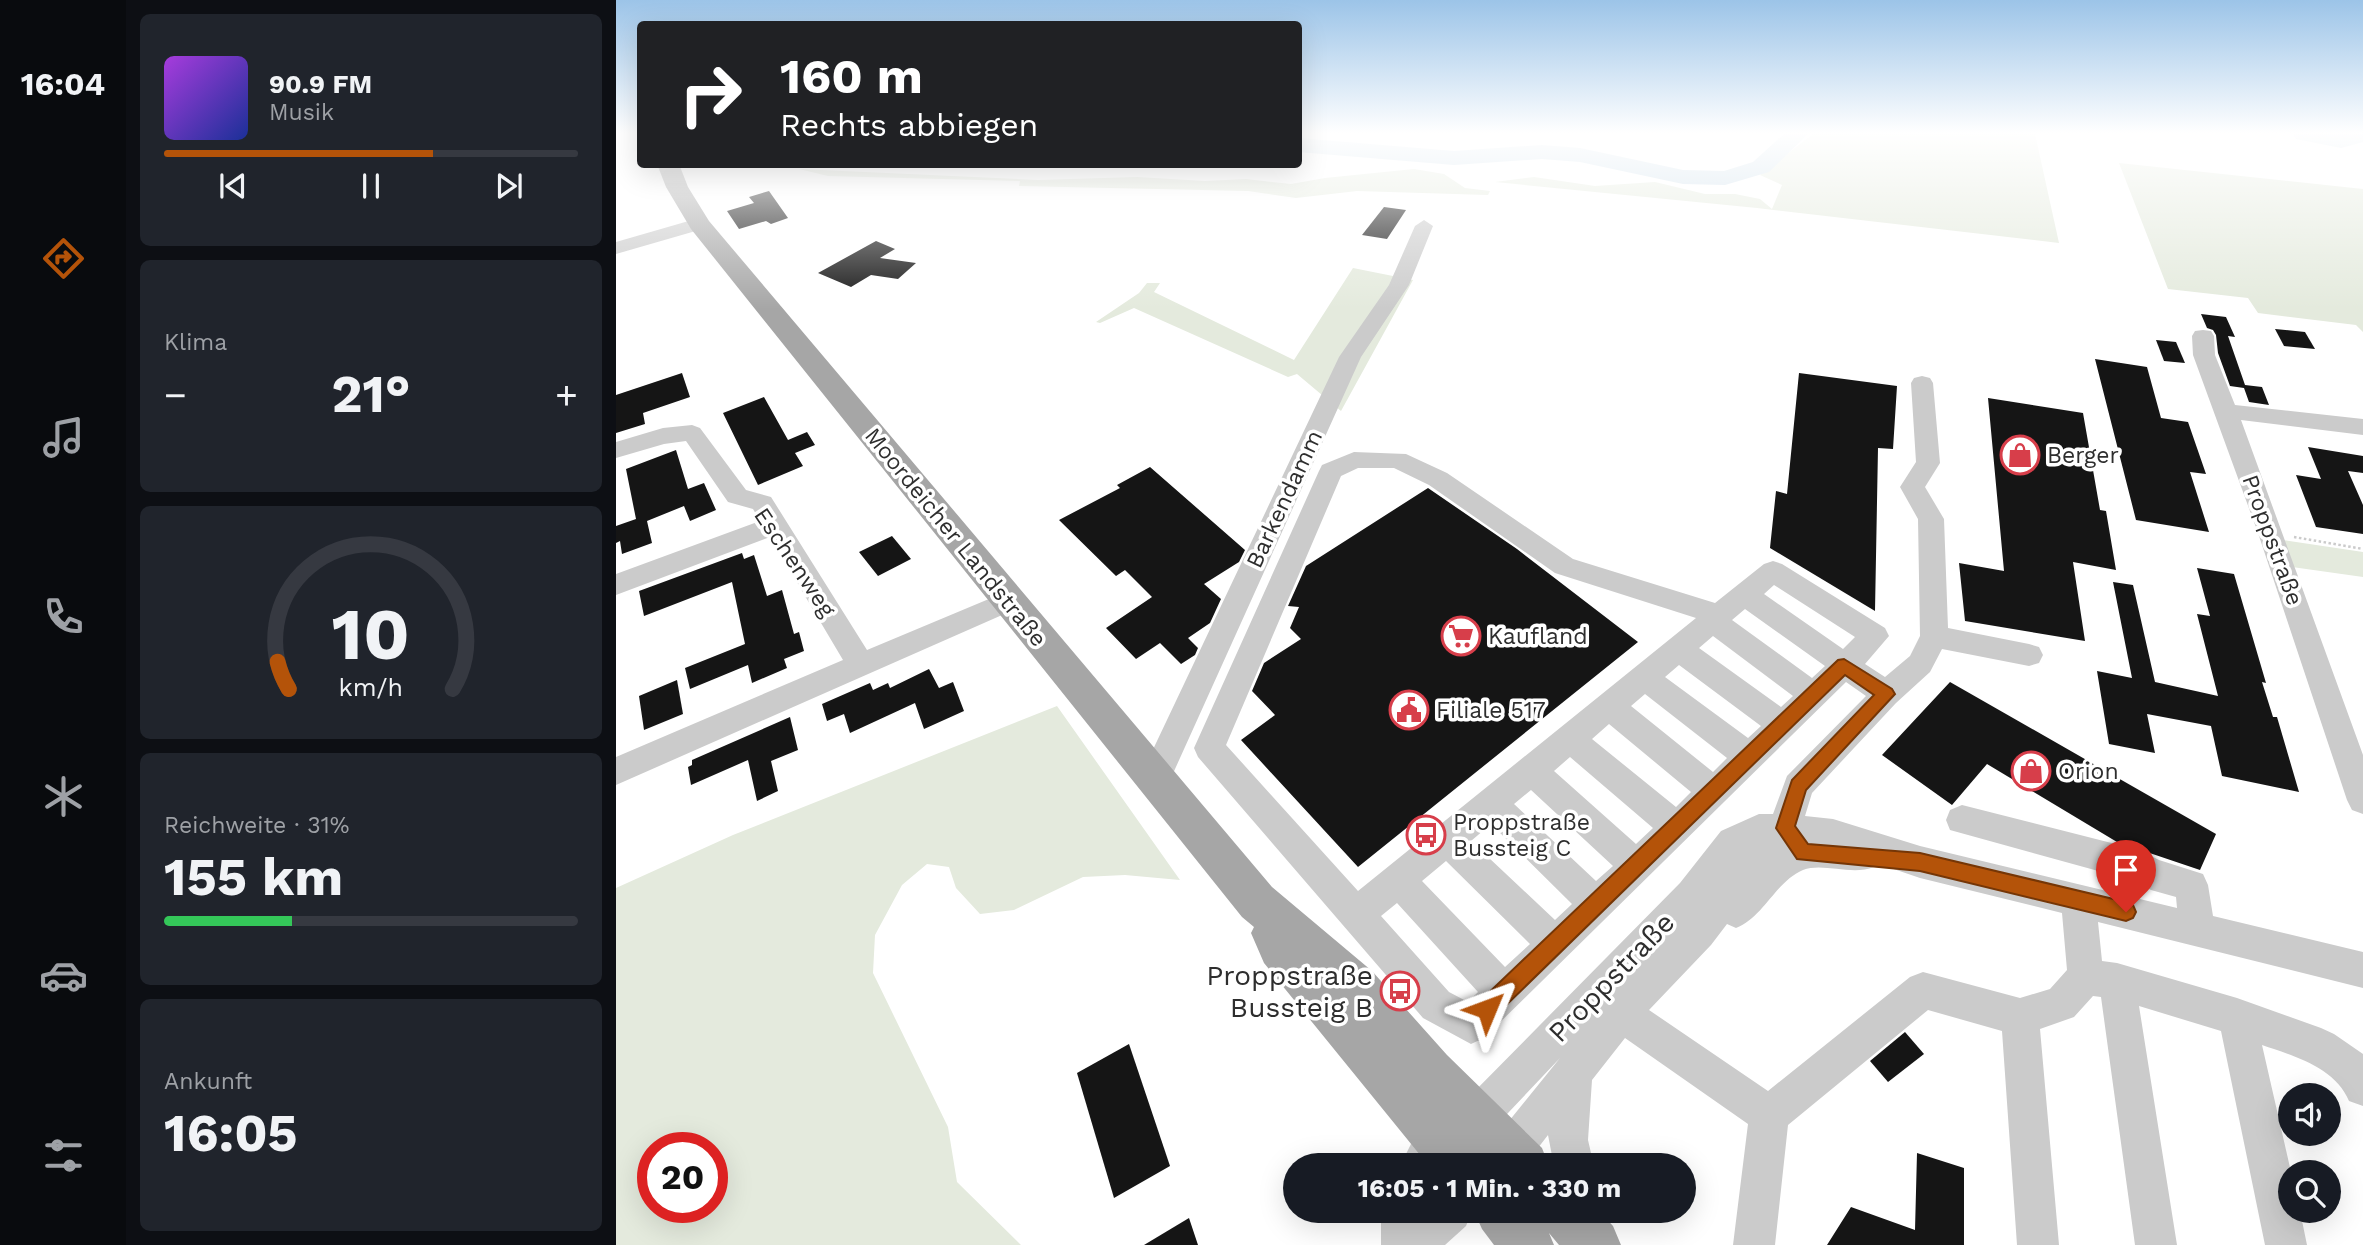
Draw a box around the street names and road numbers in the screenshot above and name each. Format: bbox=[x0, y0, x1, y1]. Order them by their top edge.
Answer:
street label: Moordeicher Landstraße bbox=[859, 422, 1052, 652]
street label: Barkendamm bbox=[1241, 426, 1328, 572]
street label: Proppstraße bbox=[2236, 471, 2309, 609]
street label: Eschenweg bbox=[748, 503, 841, 623]
street label: Proppstraße bbox=[1542, 906, 1681, 1049]

